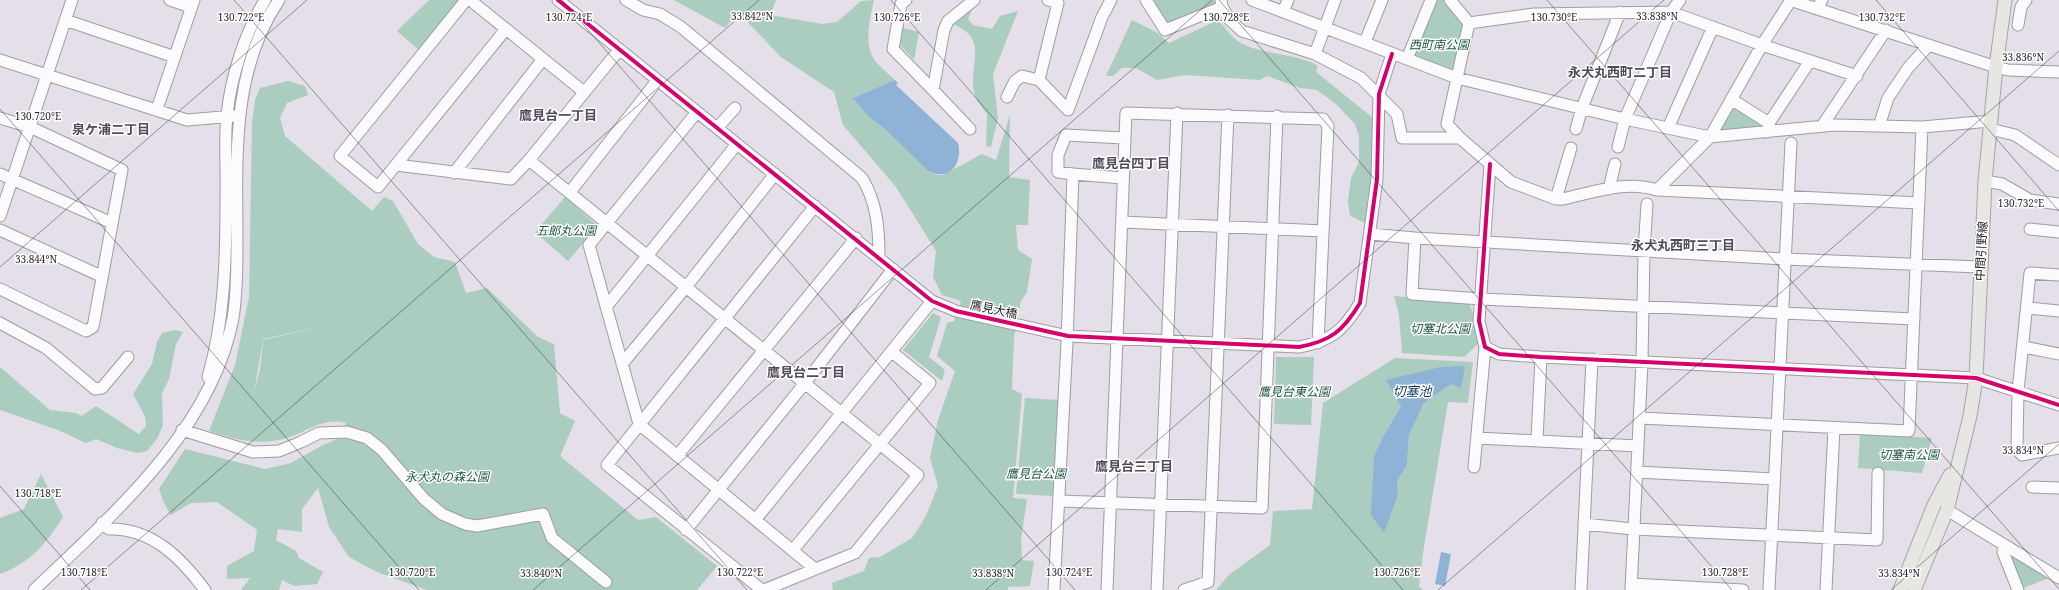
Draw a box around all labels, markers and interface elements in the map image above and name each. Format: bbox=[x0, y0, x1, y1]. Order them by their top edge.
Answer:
text: 33.842°N bbox=[731, 9, 773, 23]
text: 33.838°N bbox=[1636, 9, 1678, 23]
text: 130.722°E bbox=[218, 10, 264, 24]
text: 130.724°E bbox=[546, 10, 592, 24]
text: 130.726°E bbox=[874, 10, 920, 24]
text: 130.728°E bbox=[1203, 10, 1249, 24]
text: 130.730°E bbox=[1531, 10, 1577, 24]
text: 130.732°E bbox=[1859, 10, 1905, 24]
park label: 西町南公園 bbox=[1409, 36, 1471, 53]
text: 33.836°N bbox=[2002, 50, 2044, 64]
district label: 永犬丸西町二丁目 bbox=[1568, 63, 1672, 81]
district label: 鷹見台一丁目 bbox=[519, 106, 597, 124]
text: 130.720°E bbox=[15, 109, 61, 123]
district label: 泉ケ浦二丁目 bbox=[72, 120, 150, 138]
district label: 鷹見台四丁目 bbox=[1092, 154, 1170, 172]
text: 130.732°E bbox=[1998, 196, 2044, 210]
street label: 中間引野線 bbox=[1971, 221, 1991, 281]
park label: 五郎丸公園 bbox=[536, 222, 598, 239]
district label: 永犬丸西町三丁目 bbox=[1631, 236, 1735, 254]
text: 33.844°N bbox=[15, 252, 57, 266]
street label: 鷹見大橋 bbox=[969, 296, 1019, 322]
park label: 切塞北公園 bbox=[1410, 320, 1472, 337]
district label: 鷹見台二丁目 bbox=[767, 363, 845, 381]
water label: 切塞池 bbox=[1392, 382, 1433, 400]
park label: 鷹見台東公園 bbox=[1258, 383, 1332, 400]
text: 33.834°N bbox=[2002, 443, 2044, 457]
park label: 切塞南公園 bbox=[1879, 446, 1941, 463]
district label: 鷹見台三丁目 bbox=[1095, 457, 1173, 475]
park label: 鷹見台公園 bbox=[1006, 465, 1068, 482]
park label: 永犬丸の森公園 bbox=[405, 468, 491, 485]
text: 130.718°E bbox=[15, 486, 61, 500]
text: 130.718°E bbox=[61, 565, 107, 579]
text: 130.720°E bbox=[389, 565, 435, 579]
text: 130.722°E bbox=[717, 565, 763, 579]
text: 130.724°E bbox=[1046, 565, 1092, 579]
text: 130.726°E bbox=[1374, 565, 1420, 579]
text: 130.728°E bbox=[1702, 565, 1748, 579]
text: 33.840°N bbox=[520, 566, 562, 580]
text: 33.838°N bbox=[972, 566, 1014, 580]
text: 33.834°N bbox=[1878, 566, 1920, 580]

